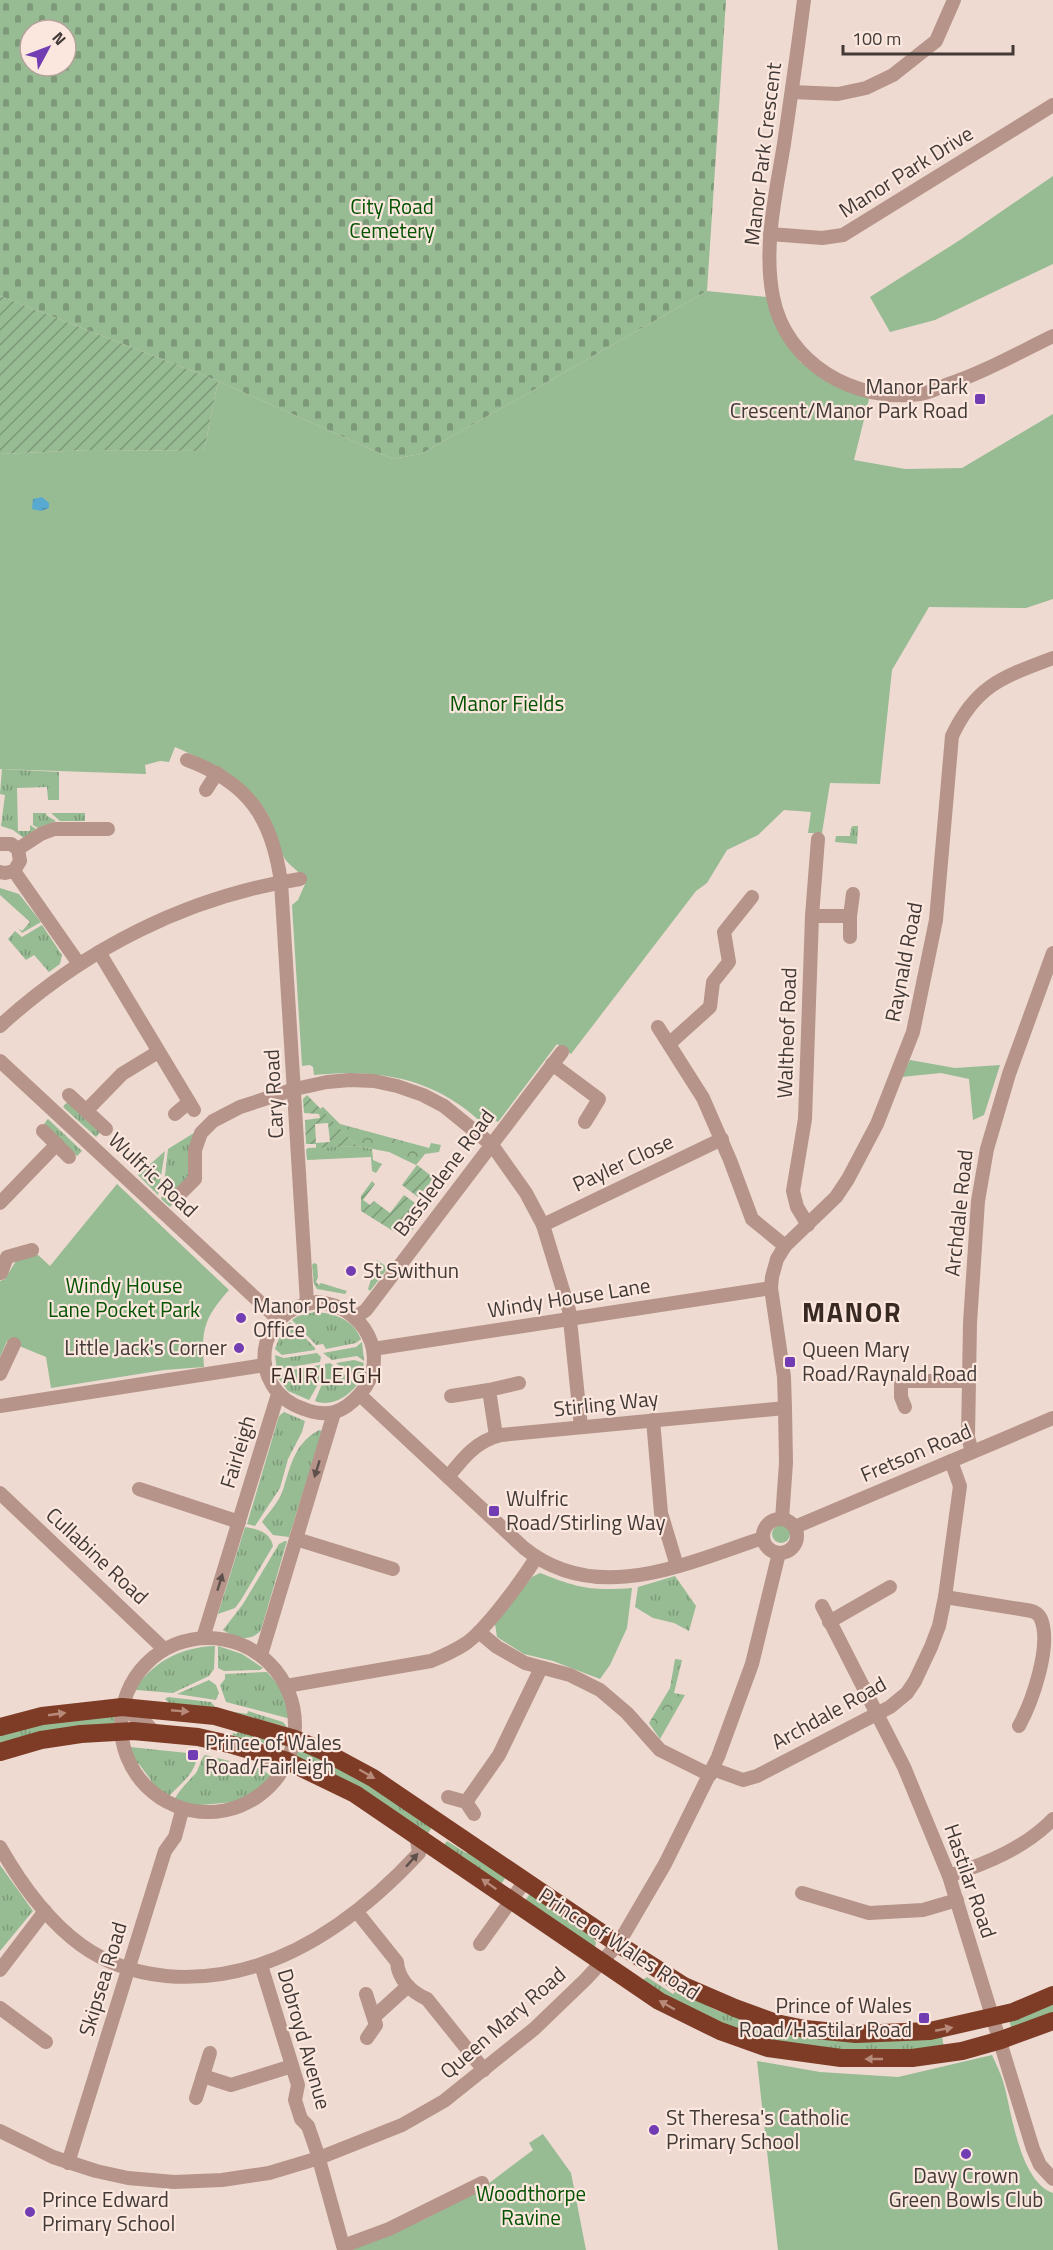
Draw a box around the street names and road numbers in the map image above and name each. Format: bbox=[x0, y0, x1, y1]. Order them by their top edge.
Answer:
street label: Manor Park Crescent bbox=[735, 60, 789, 247]
street label: Manor Park Drive bbox=[832, 117, 979, 225]
street label: Raynald Road bbox=[876, 899, 930, 1024]
street label: Waltheof Road bbox=[768, 967, 804, 1099]
street label: Cary Road bbox=[255, 1049, 291, 1140]
street label: Bassledene Road bbox=[385, 1102, 502, 1243]
street label: Wulfric Road bbox=[102, 1124, 206, 1224]
street label: Payler Close bbox=[567, 1125, 678, 1199]
street label: Archdale Road bbox=[935, 1148, 981, 1278]
street label: Windy House Lane bbox=[485, 1268, 652, 1326]
street label: Stirling Way bbox=[552, 1382, 660, 1424]
street label: Fairleigh bbox=[211, 1411, 263, 1492]
street label: Fretson Road bbox=[855, 1414, 976, 1490]
street label: Cullabine Road bbox=[39, 1499, 156, 1611]
street label: Archdale Road bbox=[765, 1667, 892, 1757]
street label: Hastilar Road bbox=[936, 1819, 1005, 1942]
street label: Prince of Wales Road bbox=[533, 1879, 707, 2007]
street label: Skipsea Road bbox=[69, 1918, 135, 2040]
street label: Queen Mary Road bbox=[432, 1958, 572, 2086]
street label: Dobroyd Avenue bbox=[270, 1965, 340, 2113]

